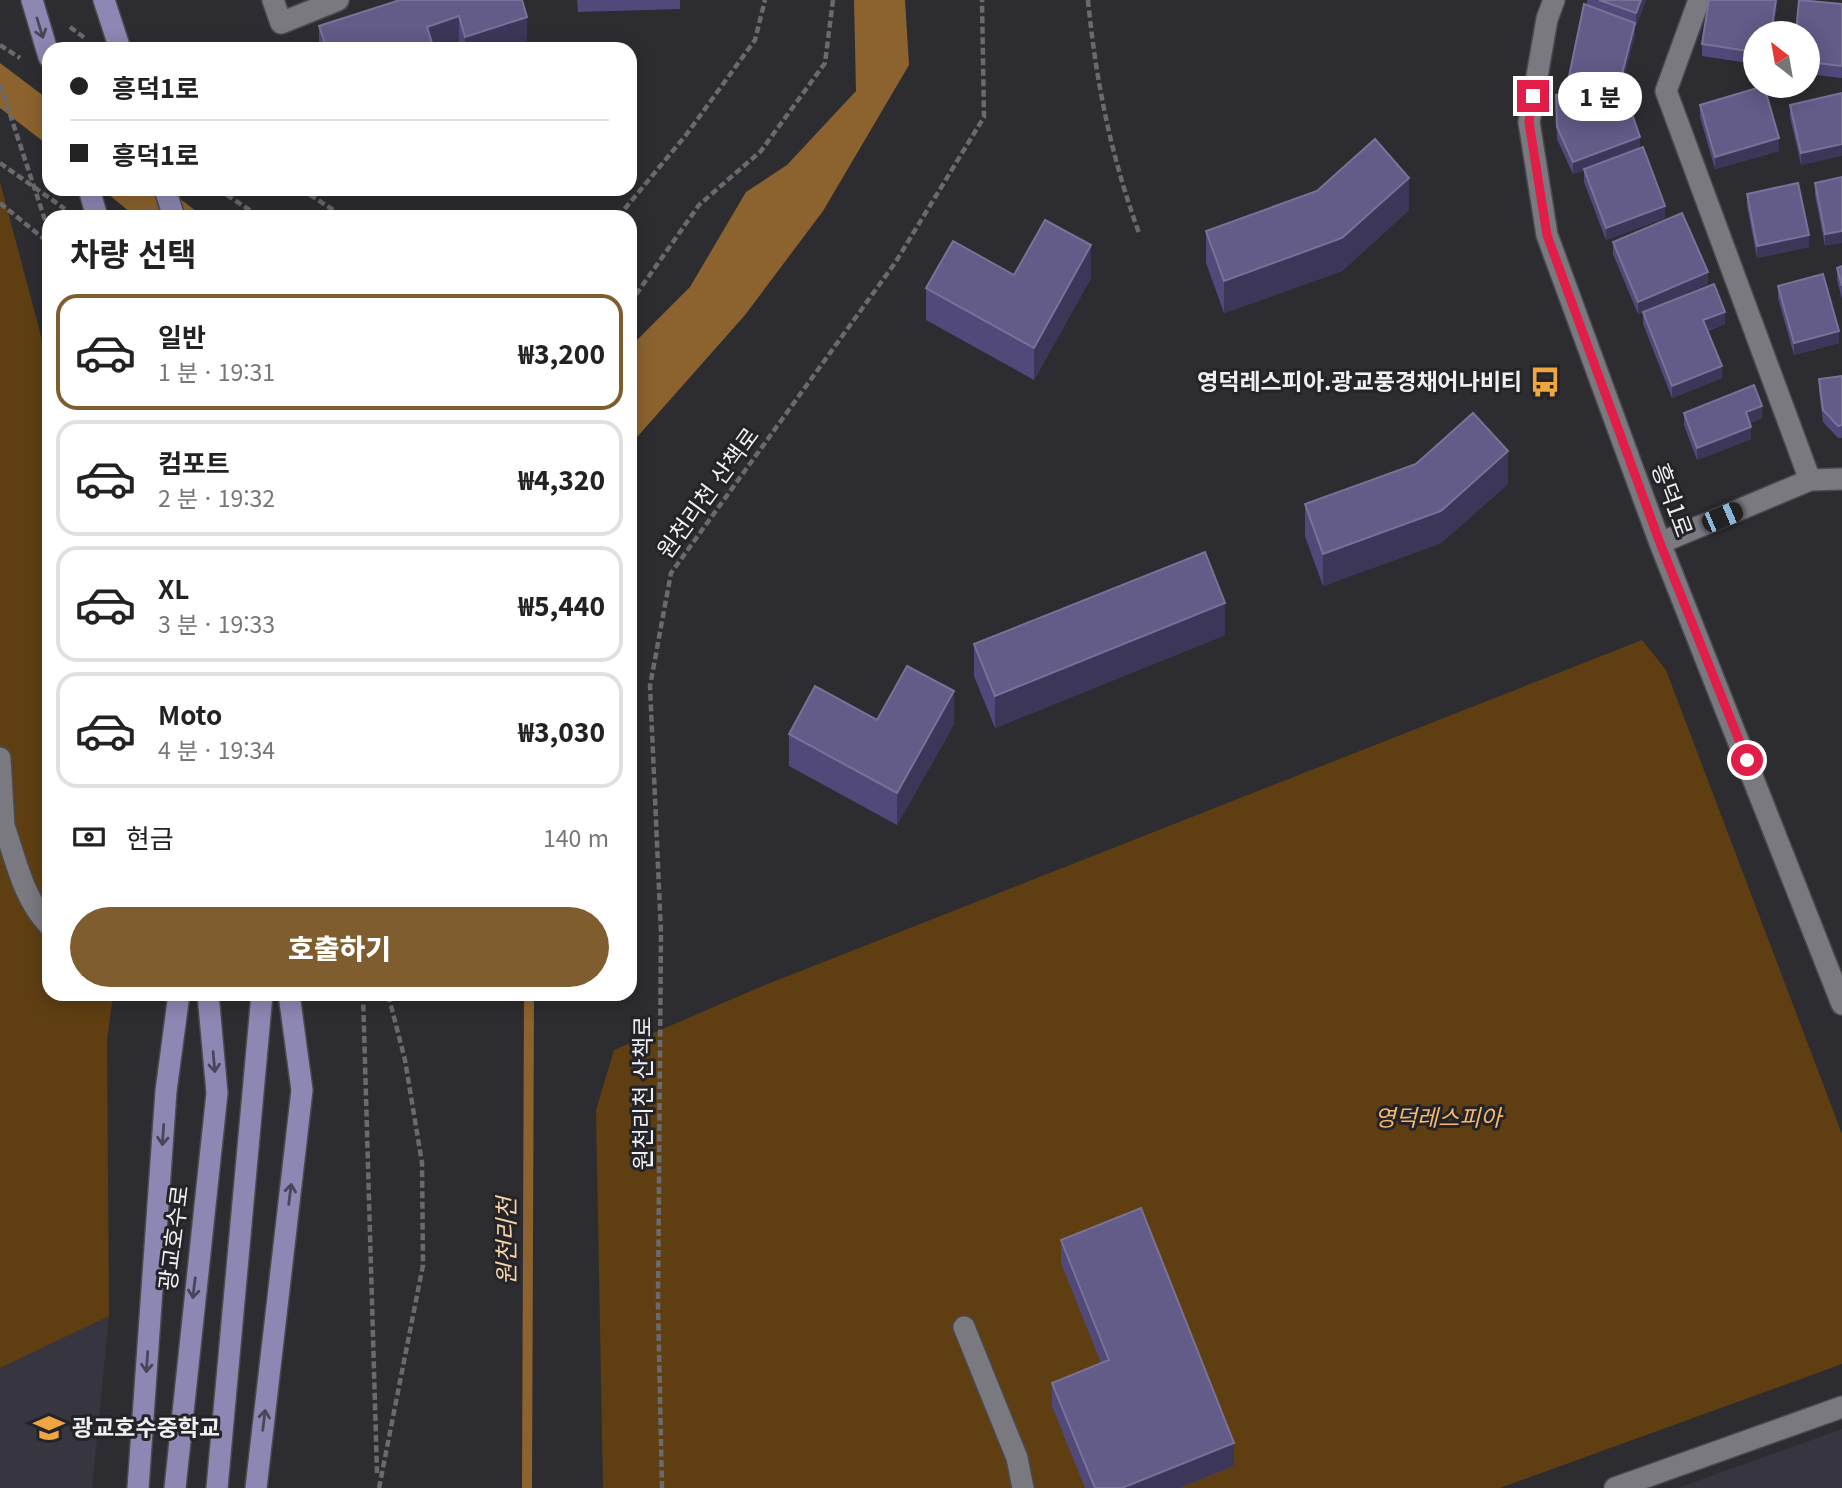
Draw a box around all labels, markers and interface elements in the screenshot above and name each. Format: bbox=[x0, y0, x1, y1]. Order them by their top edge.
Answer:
one-way arrow bbox=[35, 17, 48, 39]
north arrow bbox=[1743, 21, 1820, 98]
map controls bbox=[1743, 21, 1820, 98]
text: 흥덕1로 bbox=[112, 68, 199, 105]
callout: 1 분 bbox=[1558, 72, 1642, 120]
text: 1 분 bbox=[1579, 79, 1621, 113]
route end bbox=[1517, 80, 1549, 112]
text: 흥덕1로 bbox=[112, 135, 199, 172]
text: 차량 선택 bbox=[70, 229, 197, 275]
text: 일반 bbox=[158, 317, 206, 354]
icon: car bbox=[74, 321, 137, 384]
text: ₩3,200 bbox=[518, 334, 605, 371]
text: 1 분 · 19:31 bbox=[158, 354, 275, 388]
place label: 영덕레스피아.광교풍경채어나비티 bbox=[1197, 363, 1522, 397]
bus stop icon: 영덕레스피아.광교풍경채어나비티 bbox=[1528, 365, 1562, 399]
street label: 원천리천 산책로 bbox=[647, 419, 766, 564]
text: 컴포트 bbox=[158, 443, 230, 480]
icon: car bbox=[74, 447, 137, 510]
street label: 흥덕1로 bbox=[1645, 458, 1703, 541]
text: ₩4,320 bbox=[518, 460, 605, 497]
text: 2 분 · 19:32 bbox=[158, 480, 275, 514]
car bbox=[1699, 499, 1746, 535]
text: XL bbox=[158, 569, 189, 606]
icon: car bbox=[74, 573, 137, 636]
text: ₩5,440 bbox=[518, 586, 605, 623]
text: 3 분 · 19:33 bbox=[158, 606, 275, 640]
text: Moto bbox=[158, 695, 222, 732]
icon: car bbox=[74, 699, 137, 762]
text: ₩3,030 bbox=[518, 712, 605, 749]
text: 4 분 · 19:34 bbox=[158, 732, 275, 766]
route start bbox=[1731, 744, 1763, 776]
icon: cash bbox=[70, 818, 108, 856]
text: 현금 bbox=[126, 818, 174, 855]
text: 140 m bbox=[543, 820, 609, 854]
button: 호출하기 bbox=[70, 907, 609, 987]
street label: 원천리천 산책로 bbox=[624, 1016, 658, 1170]
one-way arrow bbox=[208, 1050, 221, 1073]
park label: 영덕레스피아 bbox=[1375, 1099, 1504, 1133]
one-way arrow bbox=[156, 1123, 169, 1145]
street label: 광교호수로 bbox=[149, 1183, 195, 1292]
one-way arrow bbox=[283, 1183, 296, 1206]
water label: 원천리천 bbox=[487, 1194, 522, 1285]
one-way arrow bbox=[188, 1276, 201, 1299]
one-way arrow bbox=[140, 1350, 153, 1372]
place label: 광교호수중학교 bbox=[72, 1409, 220, 1443]
one-way arrow bbox=[257, 1409, 270, 1432]
school or university icon: 광교호수중학교 bbox=[32, 1411, 66, 1445]

